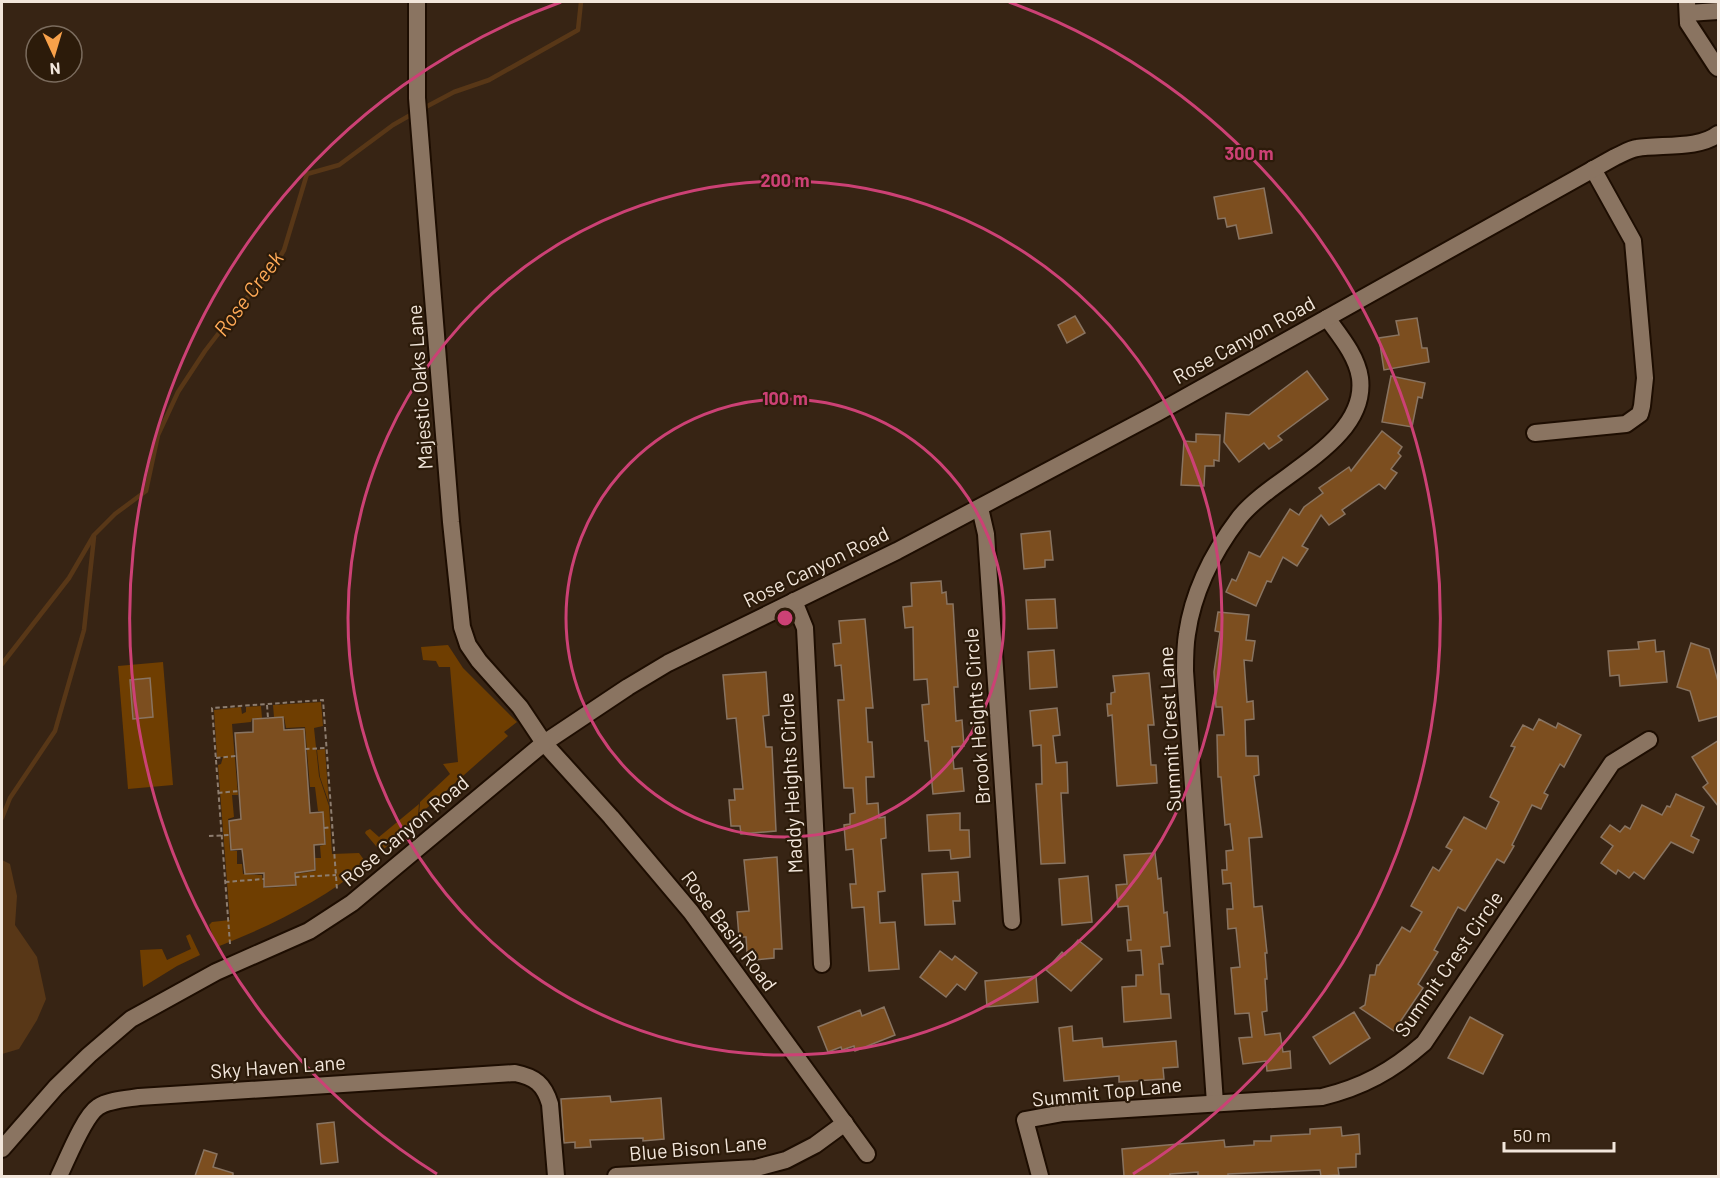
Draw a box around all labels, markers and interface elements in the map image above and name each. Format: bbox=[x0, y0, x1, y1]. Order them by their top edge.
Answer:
north arrow bbox=[24, 24, 84, 84]
text: N bbox=[49, 60, 61, 79]
text: 300 m bbox=[1225, 142, 1273, 164]
text: 200 m bbox=[760, 169, 810, 191]
water label: Rose Creek bbox=[208, 245, 288, 340]
street label: Rose Canyon Road bbox=[1168, 290, 1319, 388]
street label: Majestic Oaks Lane bbox=[401, 304, 437, 470]
text: 100 m bbox=[762, 387, 808, 409]
street label: Rose Canyon Road bbox=[739, 520, 892, 612]
centre of rings bbox=[775, 608, 795, 628]
street label: Brook Heights Circle bbox=[958, 627, 994, 805]
street label: Summit Crest Lane bbox=[1153, 646, 1185, 812]
street label: Maddy Heights Circle bbox=[773, 692, 807, 874]
street label: Rose Canyon Road bbox=[336, 770, 473, 891]
street label: Rose Basin Road bbox=[677, 866, 783, 995]
street label: Summit Crest Circle bbox=[1389, 886, 1508, 1041]
street label: Sky Haven Lane bbox=[209, 1049, 346, 1083]
street label: Summit Top Lane bbox=[1031, 1071, 1183, 1111]
scale bar bbox=[1504, 1115, 1614, 1153]
text: 50 m bbox=[1513, 1124, 1551, 1146]
street label: Blue Bison Lane bbox=[628, 1129, 768, 1165]

